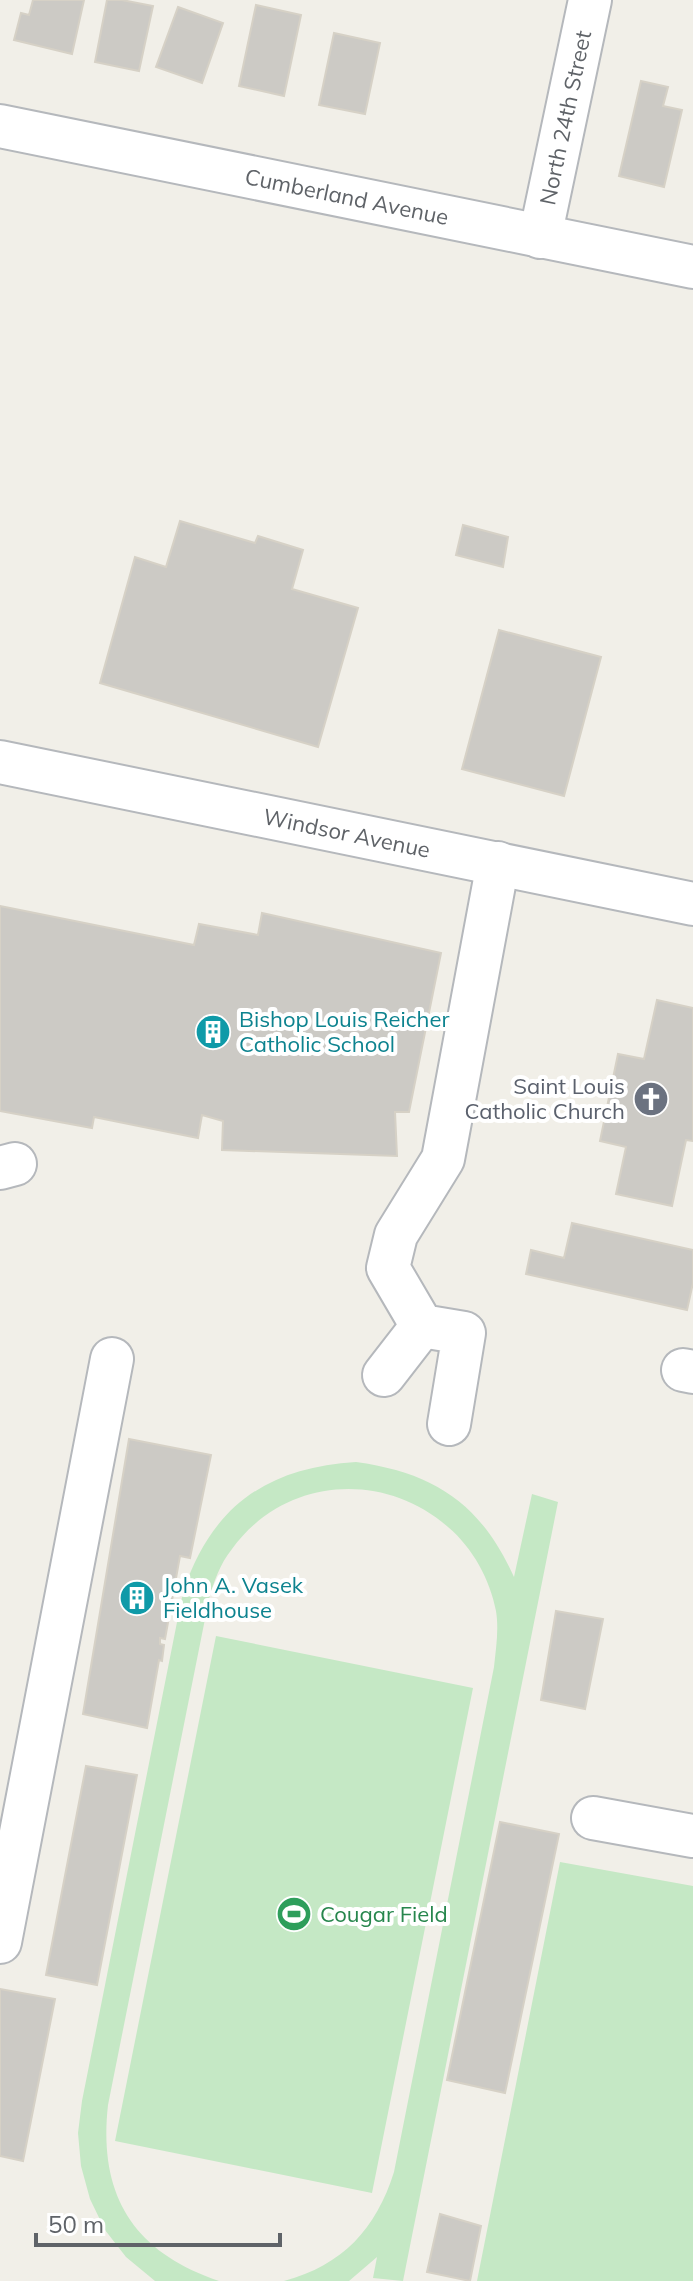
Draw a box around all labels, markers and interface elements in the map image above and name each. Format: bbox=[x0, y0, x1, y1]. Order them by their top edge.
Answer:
street label: North 24th Street bbox=[533, 28, 597, 207]
street label: Cumberland Avenue bbox=[243, 162, 451, 231]
street label: Windsor Avenue bbox=[261, 802, 433, 864]
place label: Bishop Louis Reicher Catholic School bbox=[239, 1005, 449, 1058]
building icon: Bishop Louis Reicher Catholic School bbox=[194, 1013, 232, 1051]
place label: Saint Louis Catholic Church bbox=[465, 1072, 625, 1125]
church icon: Saint Louis Catholic Church bbox=[632, 1080, 670, 1118]
place label: John A. Vasek Fieldhouse bbox=[163, 1571, 304, 1624]
building icon: John A. Vasek Fieldhouse bbox=[118, 1579, 156, 1617]
sports icon: Cougar Field bbox=[275, 1895, 313, 1933]
place label: Cougar Field bbox=[320, 1900, 448, 1928]
scale bar bbox=[36, 2197, 280, 2247]
text: 50 m bbox=[48, 2209, 104, 2239]

